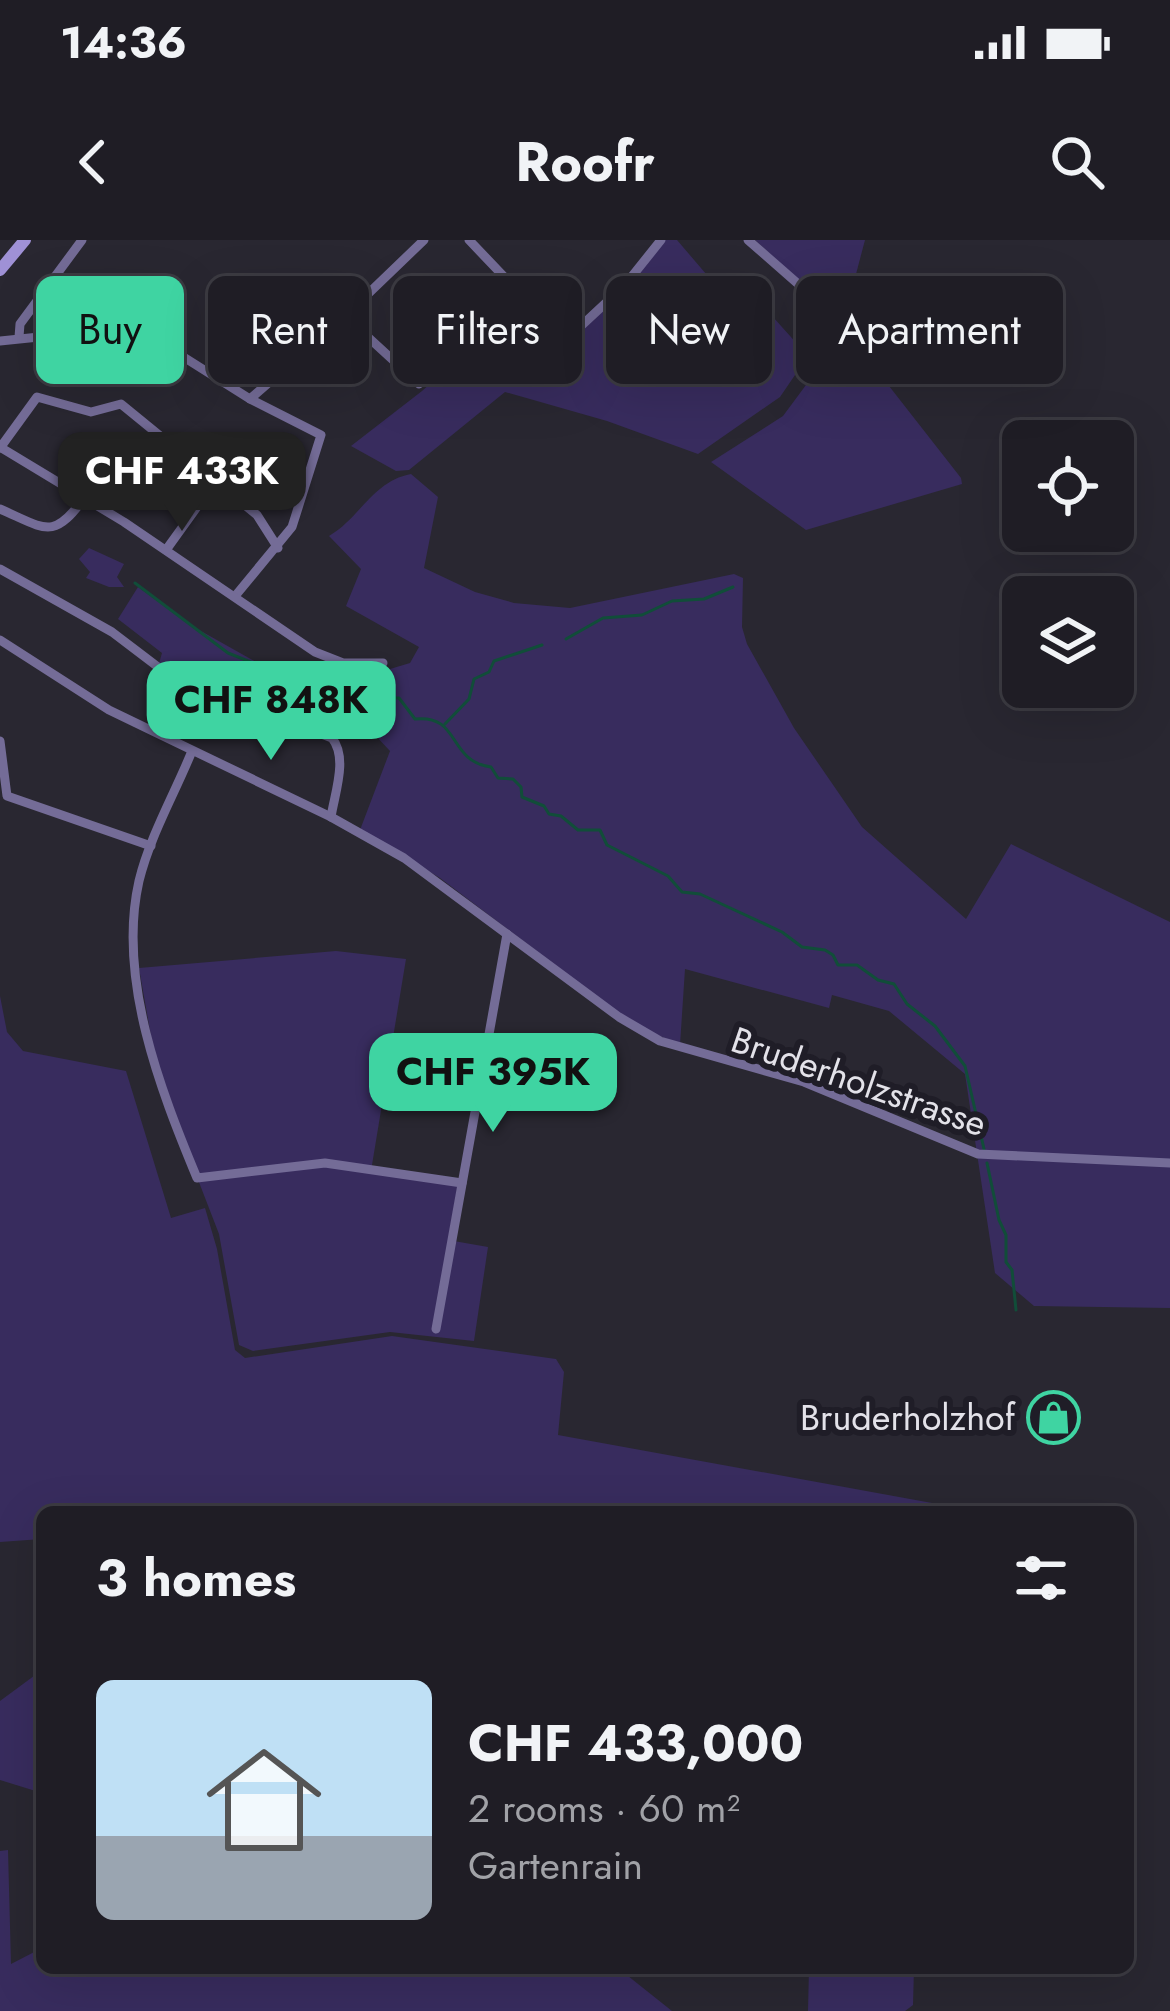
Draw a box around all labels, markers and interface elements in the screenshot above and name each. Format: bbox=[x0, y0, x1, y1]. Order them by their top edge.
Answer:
text: 14:36 bbox=[60, 10, 187, 75]
text: Roofr bbox=[515, 123, 655, 201]
icon: back bbox=[60, 129, 126, 195]
icon: search bbox=[1044, 129, 1110, 195]
chip: Buy bbox=[36, 276, 184, 384]
chip: Rent bbox=[208, 276, 369, 384]
chip: Filters bbox=[393, 276, 582, 384]
chip: New bbox=[606, 276, 772, 384]
chip: Apartment bbox=[796, 276, 1063, 384]
map controls bbox=[1002, 420, 1134, 708]
button: locate bbox=[1002, 420, 1134, 552]
pin: CHF 433K bbox=[58, 432, 306, 534]
text: CHF 433K bbox=[85, 442, 279, 499]
button: layers bbox=[1002, 576, 1134, 708]
pin: CHF 848K bbox=[147, 661, 395, 763]
text: CHF 848K bbox=[174, 671, 368, 728]
street label: Bruderholzstrasse bbox=[725, 1013, 993, 1149]
pin: CHF 395K bbox=[369, 1033, 617, 1135]
text: CHF 395K bbox=[396, 1043, 590, 1100]
shop icon: Bruderholzhof bbox=[1026, 1389, 1082, 1445]
place label: Bruderholzhof bbox=[800, 1391, 1017, 1443]
text: 3 homes bbox=[96, 1541, 296, 1615]
icon: filters bbox=[1008, 1545, 1074, 1611]
text: CHF 433,000 bbox=[468, 1706, 803, 1780]
icon: home bbox=[192, 1728, 336, 1872]
text: 2 rooms · 60 m² bbox=[468, 1780, 740, 1837]
text: Gartenrain bbox=[468, 1837, 643, 1894]

